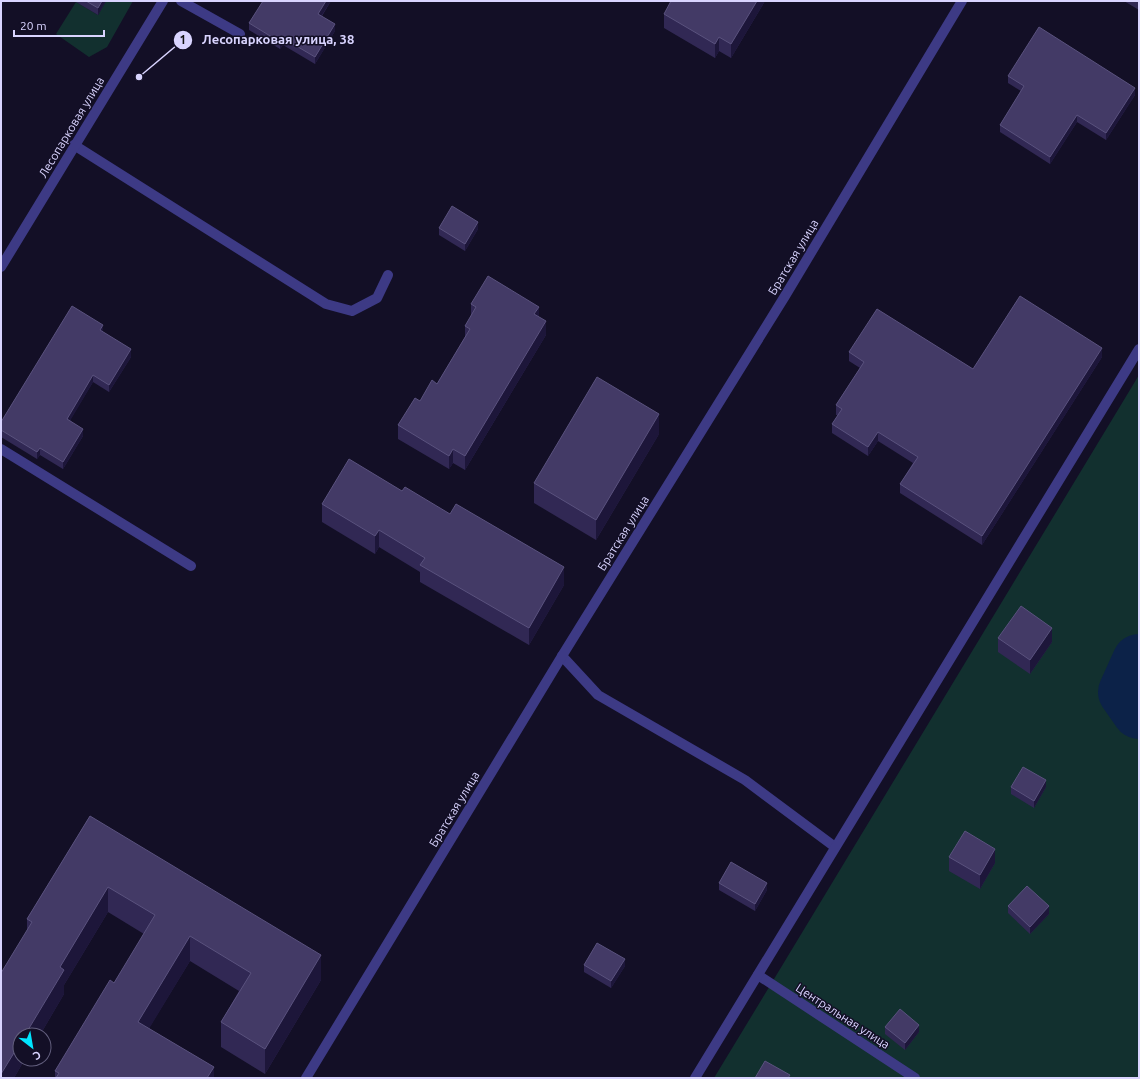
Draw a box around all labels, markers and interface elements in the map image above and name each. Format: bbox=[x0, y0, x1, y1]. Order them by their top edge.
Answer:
scale bar bbox=[14, 12, 104, 38]
text: 20 m bbox=[20, 19, 47, 32]
callout: Лесопарковая улица, 38 bbox=[173, 27, 362, 52]
text: Лесопарковая улица, 38 bbox=[202, 32, 354, 46]
text: 1 bbox=[180, 33, 186, 46]
street label: Лесопарковая улица bbox=[36, 74, 106, 180]
street label: Братская улица bbox=[765, 217, 821, 297]
street label: Братская улица bbox=[595, 493, 651, 573]
street label: Братская улица bbox=[426, 769, 482, 849]
street label: Центральная улица bbox=[794, 981, 892, 1051]
north arrow bbox=[12, 1027, 52, 1067]
text: С bbox=[31, 1049, 43, 1063]

